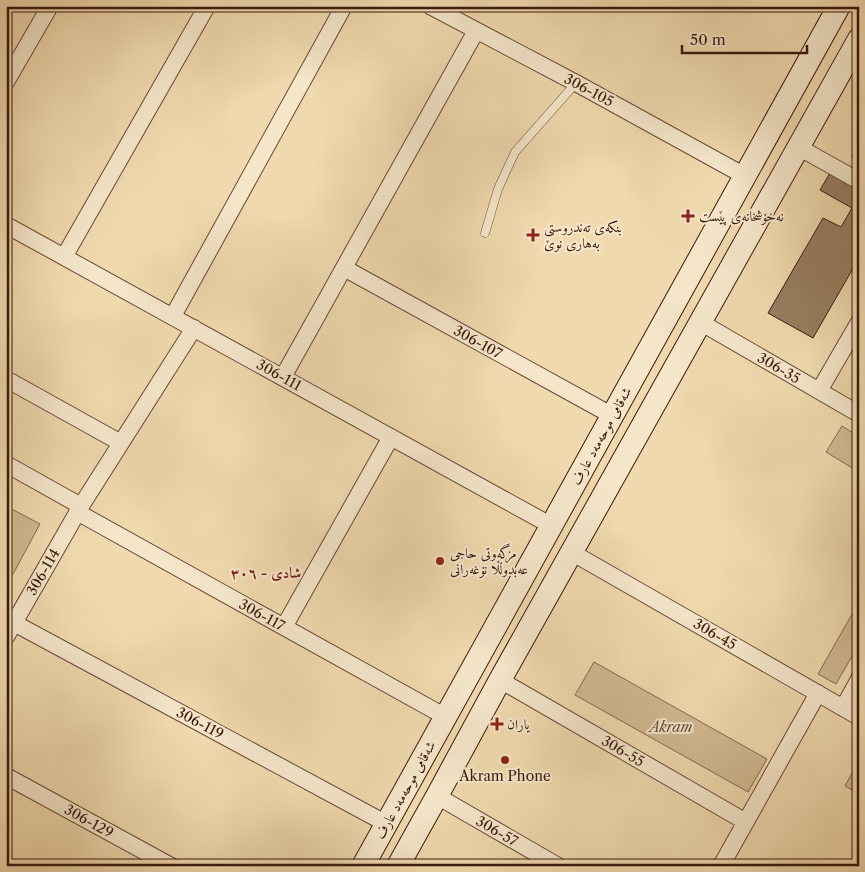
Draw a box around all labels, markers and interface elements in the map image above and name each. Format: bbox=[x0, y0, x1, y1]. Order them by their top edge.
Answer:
scale bar bbox=[682, 22, 808, 54]
text: 50 m bbox=[690, 30, 726, 49]
street label: 306-105 bbox=[561, 70, 617, 110]
place label: نەخۆشخانەی پێست bbox=[699, 207, 784, 226]
marker: نەخۆشخانەی پێست bbox=[681, 209, 695, 223]
place label: بنکەی تەندروستی بەهاری نوێ bbox=[544, 218, 622, 252]
marker: بنکەی تەندروستی بەهاری نوێ bbox=[526, 228, 540, 242]
street label: 306-107 bbox=[451, 321, 505, 363]
street label: 306-35 bbox=[754, 349, 804, 387]
street label: 306-111 bbox=[253, 355, 305, 395]
street label: شەقامی موحەمەد عارف bbox=[567, 384, 635, 488]
place label: مزگەوتی حاجی عەبدوڵڵا نۆغەرانی bbox=[450, 543, 528, 578]
street label: 306-114 bbox=[22, 545, 64, 599]
marker: مزگەوتی حاجی عەبدوڵڵا نۆغەرانی bbox=[434, 555, 446, 567]
district label: شادی - ٣٠٦ bbox=[231, 563, 301, 582]
street label: 306-117 bbox=[236, 595, 288, 635]
street label: 306-45 bbox=[690, 614, 740, 654]
street label: 306-119 bbox=[173, 703, 227, 743]
place label: یاران bbox=[507, 715, 531, 733]
marker: یاران bbox=[491, 718, 503, 730]
park label: Akram bbox=[647, 718, 693, 736]
street label: 306-55 bbox=[598, 732, 648, 770]
street label: شەقامی موحەمەد عارف bbox=[371, 738, 439, 842]
marker: Akram Phone bbox=[499, 754, 511, 766]
place label: Akram Phone bbox=[458, 767, 551, 785]
street label: 306-129 bbox=[61, 800, 117, 842]
street label: 306-57 bbox=[473, 812, 521, 850]

